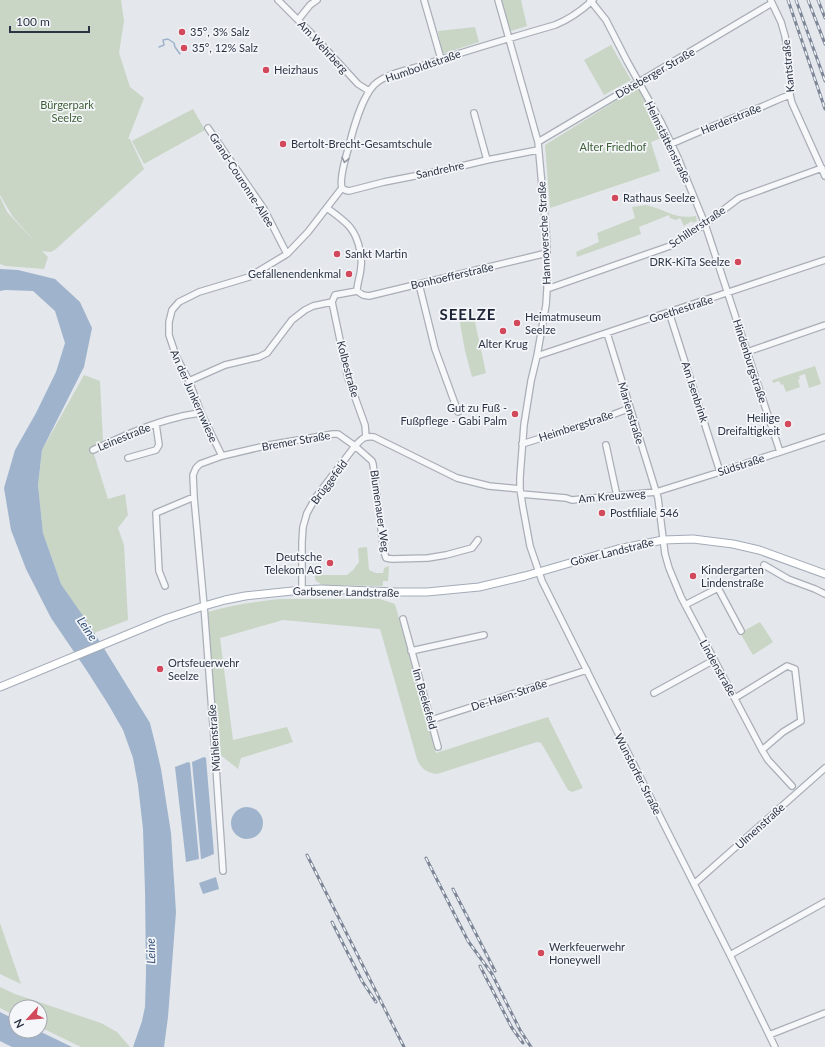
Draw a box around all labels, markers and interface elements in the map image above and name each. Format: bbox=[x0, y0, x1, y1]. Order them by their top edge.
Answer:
scale bar bbox=[10, 8, 89, 34]
text: 100 m bbox=[16, 14, 50, 29]
street label: Am Wehrberg bbox=[296, 18, 351, 76]
place label: 35°, 3% Salz bbox=[190, 25, 250, 38]
marker: 35°, 3% Salz bbox=[177, 27, 187, 37]
street label: Kantstraße bbox=[779, 39, 796, 93]
place label: 35°, 12% Salz bbox=[192, 41, 258, 54]
marker: 35°, 12% Salz bbox=[179, 43, 189, 53]
street label: Döteberger Straße bbox=[613, 45, 697, 101]
street label: Humboldtstraße bbox=[383, 46, 462, 85]
place label: Heizhaus bbox=[274, 63, 318, 76]
marker: Heizhaus bbox=[261, 65, 271, 75]
park label: Bürgerpark Seelze bbox=[40, 98, 94, 124]
street label: Heimstättenstraße bbox=[643, 99, 694, 185]
street label: Herderstraße bbox=[699, 100, 763, 137]
street label: Grand-Couronne-Allee bbox=[207, 130, 278, 229]
place label: Bertolt-Brecht-Gesamtschule bbox=[291, 137, 432, 150]
marker: Bertolt-Brecht-Gesamtschule bbox=[278, 139, 288, 149]
park label: Alter Friedhof bbox=[580, 140, 647, 153]
one-way arrow bbox=[342, 157, 350, 163]
street label: Sandrehre bbox=[415, 158, 465, 181]
street label: Hannoversche Straße bbox=[534, 181, 553, 285]
place label: Rathaus Seelze bbox=[623, 191, 695, 204]
marker: Rathaus Seelze bbox=[610, 193, 620, 203]
street label: Schillerstraße bbox=[666, 203, 728, 250]
place label: Sankt Martin bbox=[345, 247, 407, 260]
marker: Sankt Martin bbox=[332, 249, 342, 259]
place label: DRK-KiTa Seelze bbox=[649, 255, 730, 268]
marker: DRK-KiTa Seelze bbox=[733, 257, 743, 267]
street label: Bonhoefferstraße bbox=[409, 260, 495, 291]
place label: Gefallenendenkmal bbox=[248, 267, 341, 280]
marker: Gefallenendenkmal bbox=[344, 269, 354, 279]
street label: Goethestraße bbox=[647, 292, 714, 325]
district label: SEELZE bbox=[440, 305, 496, 323]
place label: Heimatmuseum Seelze bbox=[525, 310, 601, 336]
street label: Hindenburgstraße bbox=[731, 317, 770, 405]
marker: Heimatmuseum Seelze bbox=[512, 318, 522, 328]
marker: Alter Krug bbox=[498, 326, 508, 336]
place label: Alter Krug bbox=[478, 337, 528, 350]
street label: Kolbestraße bbox=[335, 339, 362, 399]
street label: An der Junkernwiese bbox=[168, 347, 221, 444]
street label: Am Isenbrink bbox=[679, 360, 712, 424]
street label: Marienstraße bbox=[616, 380, 647, 446]
place label: Gut zu Fuß - Fußpflege - Gabi Palm bbox=[401, 401, 507, 427]
street label: Heimbergstraße bbox=[537, 407, 615, 444]
marker: Gut zu Fuß - Fußpflege - Gabi Palm bbox=[510, 409, 520, 419]
place label: Heilige Dreifaltigkeit bbox=[717, 411, 780, 437]
marker: Heilige Dreifaltigkeit bbox=[783, 419, 793, 429]
street label: Leinestraße bbox=[95, 420, 152, 453]
street label: Bremer Straße bbox=[261, 428, 331, 453]
street label: Südstraße bbox=[716, 451, 766, 478]
street label: Brüggefeld bbox=[308, 457, 350, 507]
street label: Blumenauer Weg bbox=[368, 469, 393, 553]
street label: Am Kreuzweg bbox=[578, 486, 646, 505]
place label: Postfiliale 546 bbox=[610, 506, 679, 519]
marker: Postfiliale 546 bbox=[597, 508, 607, 518]
street label: Göxer Landstraße bbox=[569, 535, 655, 568]
place label: Deutsche Telekom AG bbox=[264, 550, 322, 576]
marker: Deutsche Telekom AG bbox=[325, 558, 335, 568]
place label: Kindergarten Lindenstraße bbox=[701, 563, 764, 589]
marker: Kindergarten Lindenstraße bbox=[688, 571, 698, 581]
street label: Garbsener Landstraße bbox=[293, 584, 400, 599]
water label: Leine bbox=[74, 614, 101, 644]
street label: Lindenstraße bbox=[698, 637, 739, 699]
place label: Ortsfeuerwehr Seelze bbox=[168, 656, 239, 682]
marker: Ortsfeuerwehr Seelze bbox=[155, 664, 165, 674]
street label: Im Beekefeld bbox=[411, 667, 440, 731]
street label: De-Haen-Straße bbox=[469, 676, 549, 713]
street label: Mühlenstraße bbox=[205, 704, 222, 772]
street label: Wunstorfer Straße bbox=[612, 731, 665, 817]
street label: Ulmenstraße bbox=[732, 800, 787, 851]
water label: Leine bbox=[143, 938, 158, 964]
place label: Werkfeuerwehr Honeywell bbox=[549, 940, 625, 966]
marker: Werkfeuerwehr Honeywell bbox=[536, 948, 546, 958]
north arrow bbox=[8, 999, 48, 1039]
text: N bbox=[11, 1017, 26, 1030]

